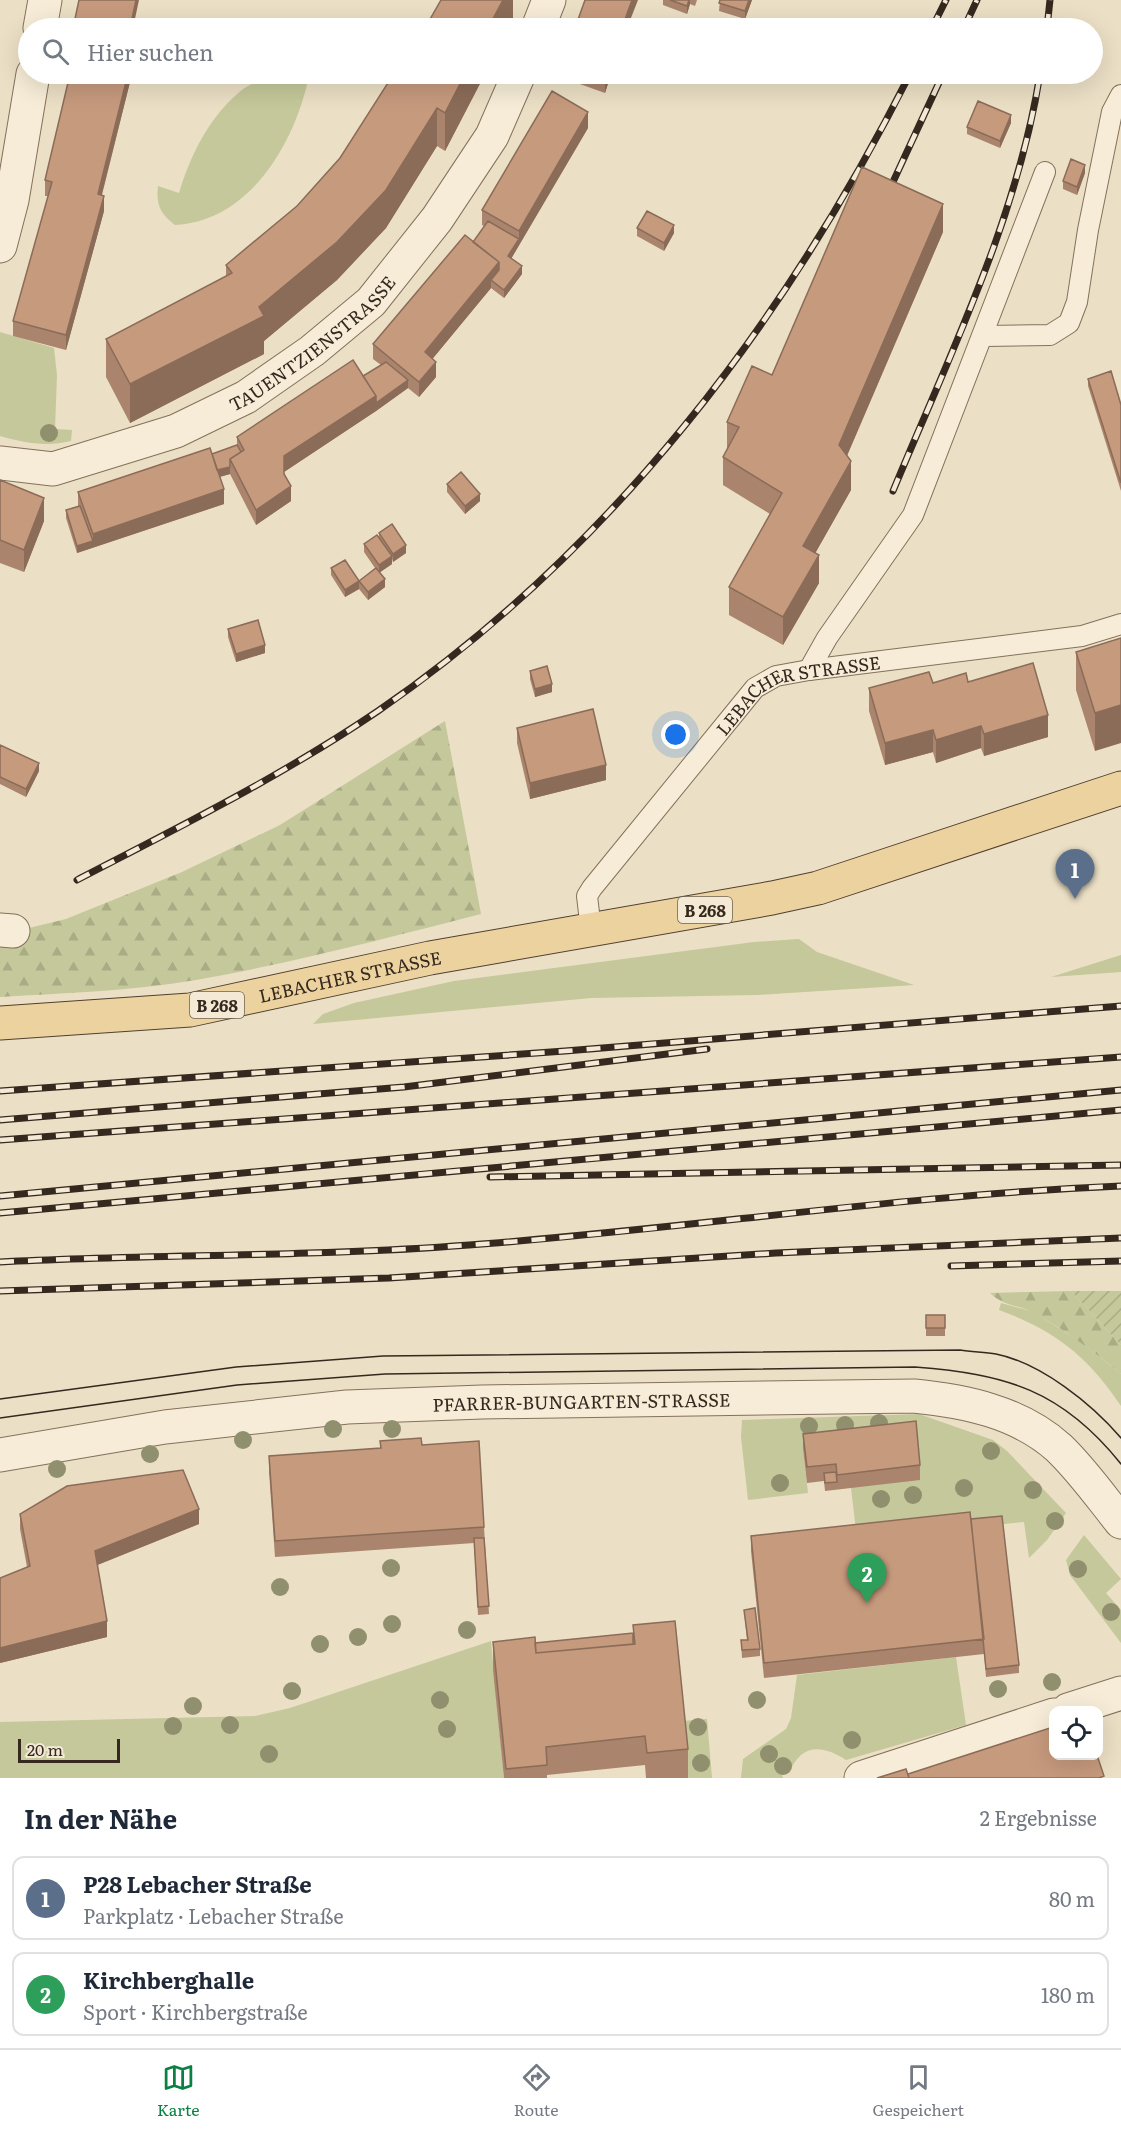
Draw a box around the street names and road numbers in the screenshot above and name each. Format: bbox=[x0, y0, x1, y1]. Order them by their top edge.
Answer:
street label: TAUENTZIENSTRASSE bbox=[224, 269, 401, 417]
street label: LEBACHER STRASSE bbox=[709, 648, 882, 741]
road number: B 268 bbox=[678, 897, 732, 923]
street label: LEBACHER STRASSE bbox=[256, 943, 443, 1008]
road number: B 268 bbox=[190, 992, 244, 1018]
street label: PFARRER-BUNGARTEN-STRASSE bbox=[432, 1385, 731, 1417]

